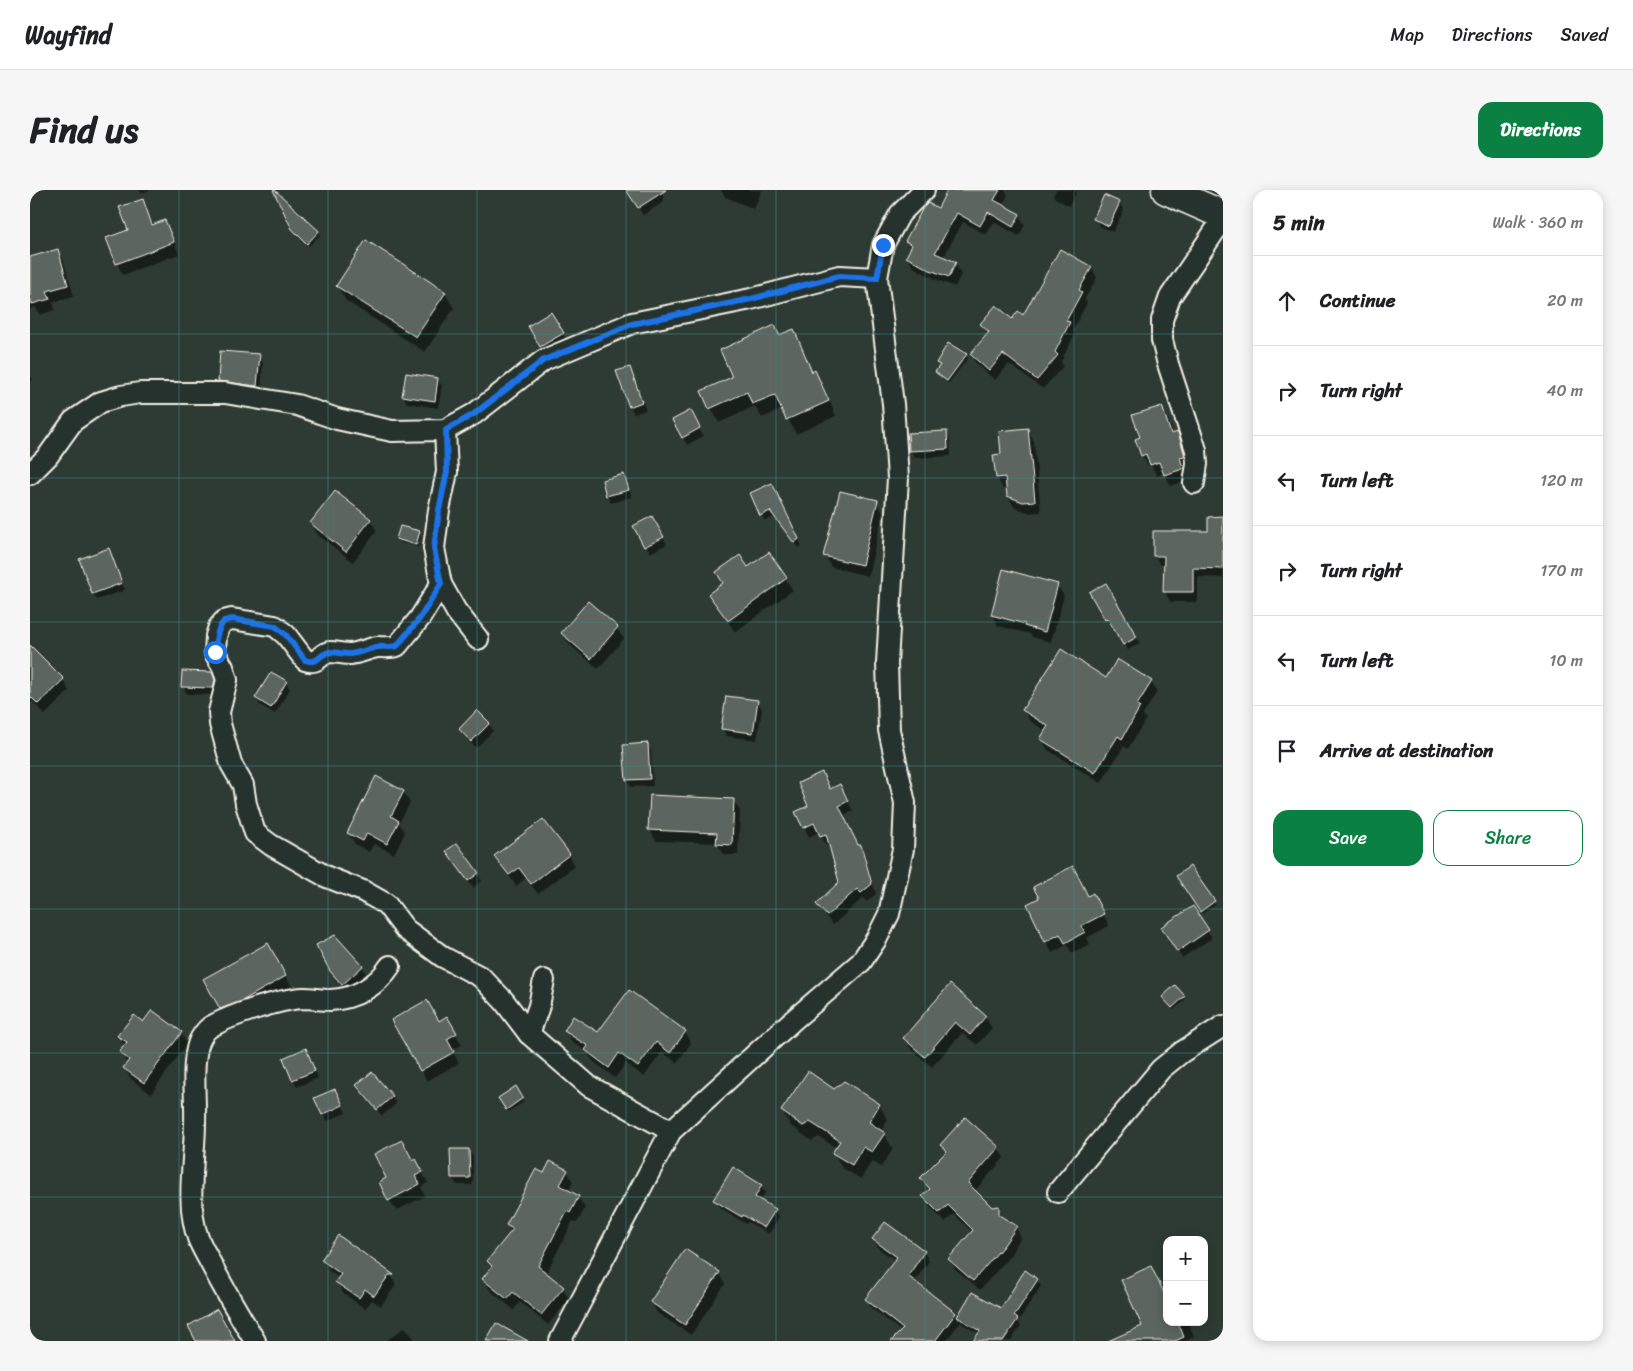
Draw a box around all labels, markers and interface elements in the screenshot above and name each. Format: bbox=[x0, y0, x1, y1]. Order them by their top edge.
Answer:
text: Wayfind bbox=[25, 14, 111, 56]
text: Map bbox=[1391, 19, 1424, 51]
text: Directions bbox=[1452, 19, 1533, 51]
text: Saved bbox=[1561, 19, 1608, 51]
text: Find us bbox=[30, 99, 138, 161]
button: Directions bbox=[1478, 102, 1603, 158]
text: 5 min bbox=[1273, 204, 1325, 242]
text: Walk · 360 m bbox=[1493, 208, 1583, 237]
route end bbox=[872, 234, 895, 257]
text: Continue bbox=[1320, 284, 1396, 317]
text: 20 m bbox=[1547, 286, 1583, 315]
icon: ahead bbox=[1273, 287, 1301, 315]
text: Turn right bbox=[1320, 374, 1402, 407]
text: 40 m bbox=[1546, 376, 1583, 405]
icon: right bbox=[1273, 377, 1301, 405]
text: Turn left bbox=[1320, 464, 1393, 497]
text: 120 m bbox=[1540, 466, 1583, 495]
icon: left bbox=[1273, 467, 1301, 495]
text: Turn right bbox=[1320, 554, 1402, 587]
text: 170 m bbox=[1540, 556, 1583, 585]
icon: right bbox=[1273, 557, 1301, 585]
route start bbox=[204, 641, 227, 664]
text: Turn left bbox=[1320, 644, 1393, 677]
text: 10 m bbox=[1550, 646, 1583, 675]
icon: left bbox=[1273, 647, 1301, 675]
text: Arrive at destination bbox=[1320, 734, 1493, 767]
icon: arrive bbox=[1273, 737, 1301, 765]
button: Save bbox=[1273, 810, 1423, 866]
button: Share bbox=[1433, 810, 1583, 866]
map controls bbox=[1163, 1236, 1208, 1326]
button: + bbox=[1163, 1236, 1208, 1281]
button: − bbox=[1163, 1281, 1208, 1326]

